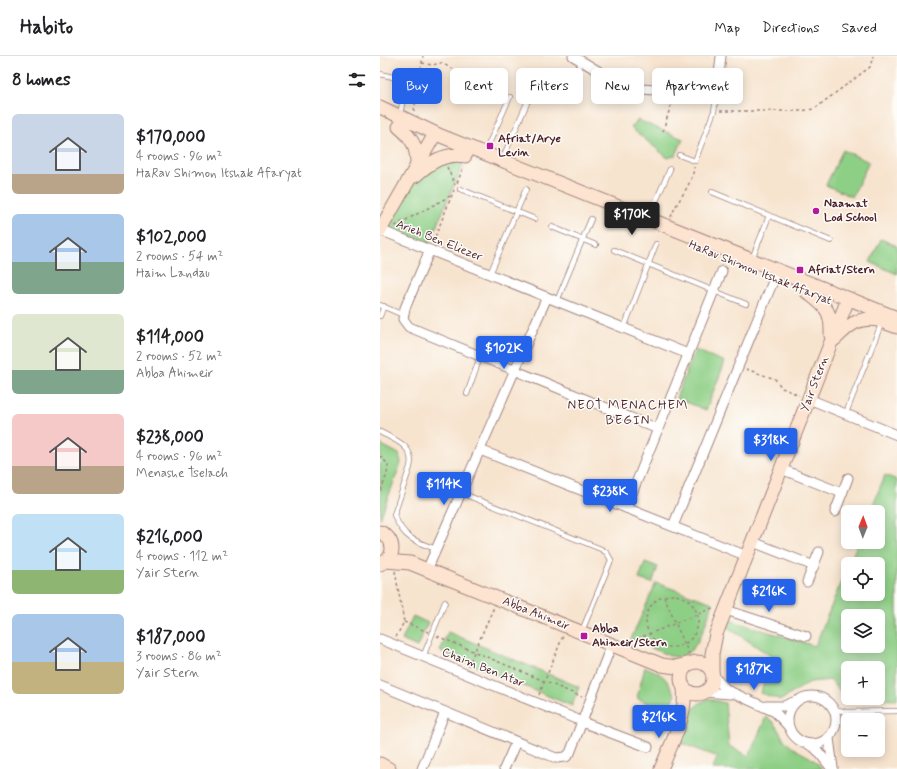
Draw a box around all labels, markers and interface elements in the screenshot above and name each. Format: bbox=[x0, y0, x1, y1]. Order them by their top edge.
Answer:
text: Habito bbox=[20, 15, 73, 40]
text: Map bbox=[714, 19, 740, 37]
text: Directions bbox=[762, 19, 820, 37]
text: Saved bbox=[842, 19, 877, 37]
chip: Buy bbox=[392, 68, 442, 104]
chip: Rent bbox=[450, 68, 508, 104]
chip: Filters bbox=[516, 68, 583, 104]
chip: New bbox=[591, 68, 644, 104]
chip: Apartment bbox=[652, 68, 743, 104]
text: 8 homes bbox=[12, 69, 71, 91]
icon: filters bbox=[346, 69, 368, 91]
text: $170,000 bbox=[136, 126, 206, 148]
icon: home bbox=[44, 130, 92, 178]
place label: Afriat/Arye Levin bbox=[498, 131, 561, 161]
marker: Afriat/Arye Levin bbox=[485, 141, 495, 151]
text: 4 rooms · 96 m² bbox=[136, 148, 222, 165]
text: HaRav Shimon Itshak Afaryat bbox=[136, 165, 302, 182]
place label: Naamat Lod School bbox=[824, 196, 877, 226]
pin: $170K bbox=[604, 202, 660, 236]
text: $170K bbox=[614, 206, 651, 223]
marker: Naamat Lod School bbox=[811, 206, 821, 216]
street label: Arieh Ben Eliezer bbox=[394, 216, 484, 266]
text: $102,000 bbox=[136, 226, 207, 248]
icon: home bbox=[44, 230, 92, 278]
street label: HaRav Shimon Itshak Afaryat bbox=[686, 237, 834, 309]
text: 2 rooms · 54 m² bbox=[136, 248, 223, 265]
place label: Afriat/Stern bbox=[808, 262, 875, 278]
text: Haim Landau bbox=[136, 265, 210, 282]
marker: Afriat/Stern bbox=[795, 265, 805, 275]
text: $114,000 bbox=[136, 326, 204, 348]
icon: home bbox=[44, 330, 92, 378]
pin: $102K bbox=[476, 336, 532, 370]
text: $102K bbox=[485, 340, 523, 357]
text: 2 rooms · 52 m² bbox=[136, 348, 222, 365]
street label: Yair Stern bbox=[797, 353, 833, 414]
text: Abba Ahimeir bbox=[136, 365, 213, 382]
district label: NEOT MENACHEM BEGIN bbox=[568, 397, 688, 429]
text: $238,000 bbox=[136, 426, 204, 448]
pin: $318K bbox=[743, 428, 799, 462]
icon: home bbox=[44, 430, 92, 478]
text: $318K bbox=[753, 432, 789, 449]
text: 4 rooms · 96 m² bbox=[136, 448, 222, 465]
text: Menashe Tselach bbox=[136, 465, 228, 482]
pin: $114K bbox=[416, 472, 472, 506]
text: $114K bbox=[426, 476, 462, 493]
pin: $238K bbox=[582, 479, 638, 513]
text: $238K bbox=[592, 483, 628, 500]
north arrow bbox=[841, 505, 885, 549]
map controls bbox=[841, 505, 885, 757]
text: $216,000 bbox=[136, 526, 203, 548]
icon: home bbox=[44, 530, 92, 578]
text: 4 rooms · 112 m² bbox=[136, 548, 228, 565]
button: locate bbox=[841, 557, 885, 601]
text: Yair Stern bbox=[136, 565, 200, 582]
pin: $216K bbox=[741, 579, 797, 613]
text: $216K bbox=[752, 583, 786, 600]
street label: Abba Ahimeir bbox=[500, 593, 572, 635]
button: layers bbox=[841, 609, 885, 653]
place label: Abba Ahimeir/Stern bbox=[592, 621, 667, 651]
text: $187,000 bbox=[136, 626, 206, 648]
icon: home bbox=[44, 630, 92, 678]
marker: Abba Ahimeir/Stern bbox=[579, 631, 589, 641]
street label: Chaim Ben Atar bbox=[439, 644, 527, 692]
text: 3 rooms · 86 m² bbox=[136, 648, 222, 665]
pin: $187K bbox=[726, 657, 782, 691]
text: $187K bbox=[735, 661, 773, 678]
button: + bbox=[841, 661, 885, 705]
text: Yair Stern bbox=[136, 665, 200, 682]
pin: $216K bbox=[631, 705, 687, 739]
text: $216K bbox=[642, 709, 676, 726]
button: − bbox=[841, 713, 885, 757]

